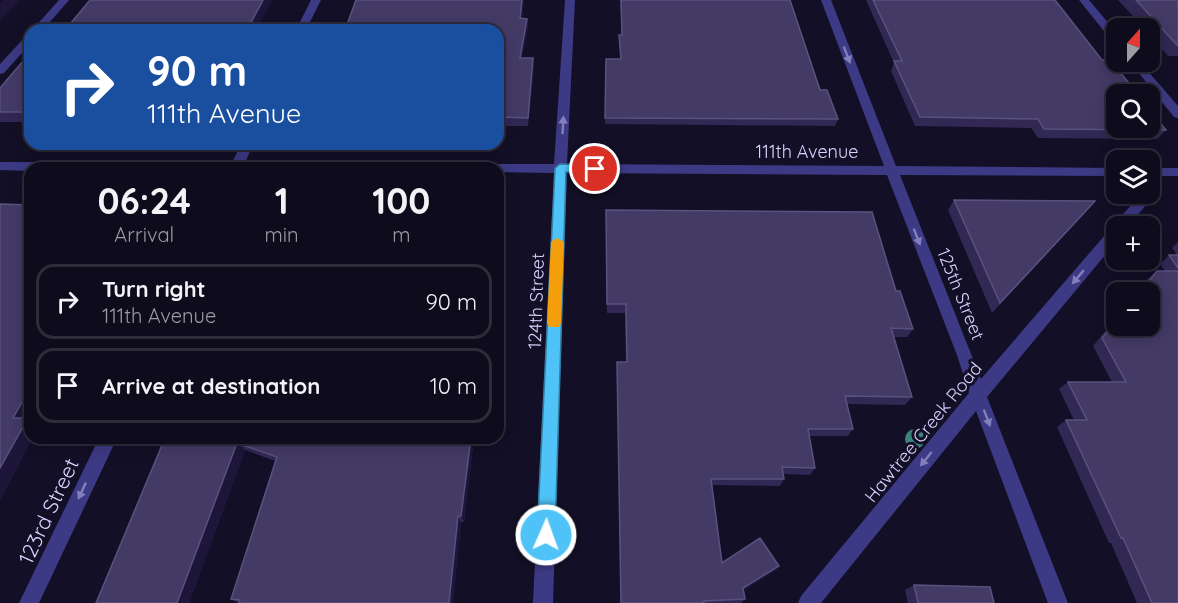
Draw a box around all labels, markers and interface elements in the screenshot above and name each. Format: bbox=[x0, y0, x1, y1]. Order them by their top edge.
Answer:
north arrow bbox=[1106, 18, 1160, 72]
map controls bbox=[1106, 18, 1160, 336]
text: 90 m bbox=[147, 44, 247, 97]
one-way arrow bbox=[842, 46, 852, 64]
icon: right bbox=[48, 48, 126, 126]
button: search bbox=[1106, 84, 1160, 138]
text: 111th Avenue bbox=[147, 96, 301, 130]
one-way arrow bbox=[558, 115, 567, 134]
street label: 111th Avenue bbox=[756, 140, 858, 163]
pin bbox=[569, 143, 620, 194]
button: layers bbox=[1106, 150, 1160, 204]
icon: arrive bbox=[578, 152, 611, 185]
text: 06:24 bbox=[98, 178, 191, 223]
text: 1 bbox=[275, 178, 289, 223]
text: 100 bbox=[372, 178, 430, 223]
button: + bbox=[1106, 216, 1160, 270]
text: Arrival bbox=[114, 222, 174, 247]
text: min bbox=[265, 222, 299, 247]
text: m bbox=[392, 222, 410, 247]
one-way arrow bbox=[912, 228, 922, 246]
street label: 125th Street bbox=[932, 245, 990, 343]
street label: 124th Street bbox=[523, 252, 549, 350]
one-way arrow bbox=[1072, 269, 1085, 284]
text: Turn right bbox=[102, 275, 206, 303]
button: − bbox=[1106, 282, 1160, 336]
icon: right bbox=[51, 285, 84, 318]
text: 90 m bbox=[426, 288, 477, 316]
text: 111th Avenue bbox=[102, 303, 216, 328]
street label: Hawtree Creek Road bbox=[859, 357, 987, 507]
icon: arrive bbox=[51, 369, 84, 402]
text: Arrive at destination bbox=[102, 372, 320, 400]
text: 10 m bbox=[430, 372, 477, 400]
one-way arrow bbox=[982, 410, 992, 428]
one-way arrow bbox=[921, 451, 933, 466]
street label: 123rd Street bbox=[12, 454, 84, 568]
one-way arrow bbox=[78, 482, 87, 499]
position arrow bbox=[514, 503, 578, 567]

